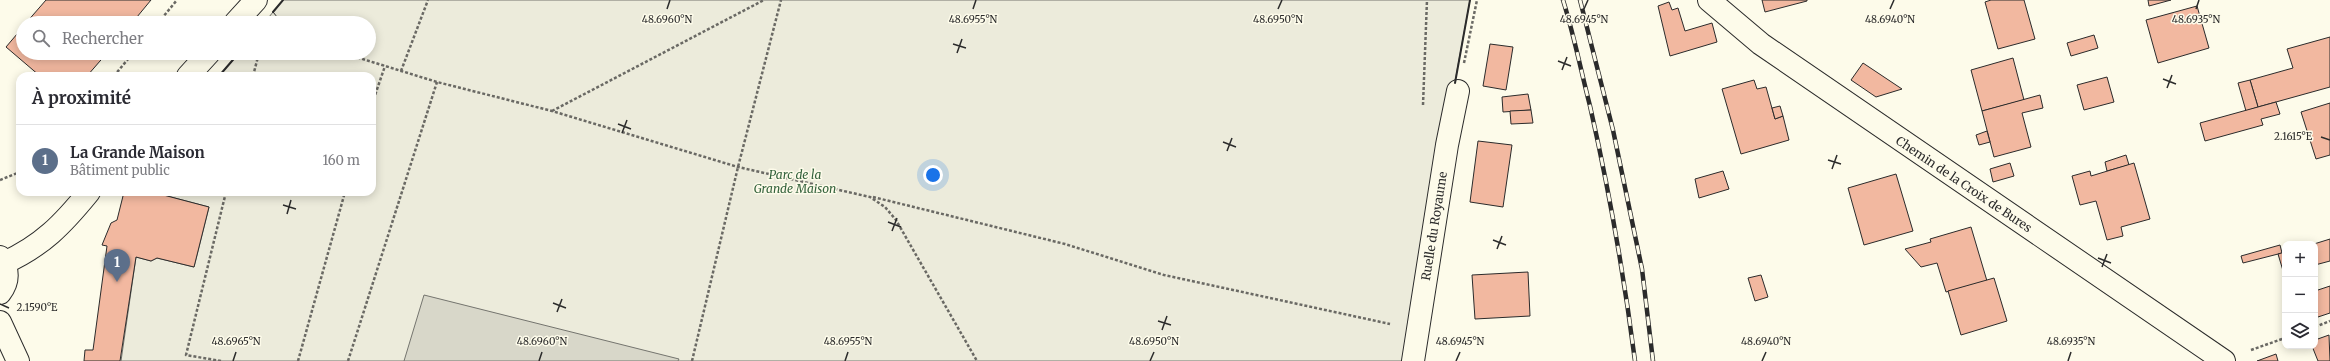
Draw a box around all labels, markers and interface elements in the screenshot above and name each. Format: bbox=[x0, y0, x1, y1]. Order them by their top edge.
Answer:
text: 48.6960°N bbox=[642, 13, 692, 26]
text: 48.6955°N bbox=[949, 13, 998, 26]
text: 48.6950°N bbox=[1253, 13, 1303, 26]
text: 48.6945°N bbox=[1560, 13, 1609, 26]
text: 48.6940°N bbox=[1865, 13, 1915, 26]
text: 48.6935°N bbox=[2172, 13, 2220, 26]
search box bbox=[16, 16, 376, 60]
icon: search bbox=[30, 27, 52, 49]
text: Rechercher bbox=[62, 29, 144, 48]
text: À proximité bbox=[32, 87, 131, 109]
text: 2.1615°E bbox=[2274, 130, 2313, 143]
street label: Chemin de la Croix de Bures bbox=[1893, 133, 2035, 235]
text: La Grande Maison bbox=[70, 143, 205, 162]
text: 1 bbox=[42, 152, 48, 169]
text: 160 m bbox=[322, 152, 360, 169]
text: Bâtiment public bbox=[70, 162, 170, 179]
your location bbox=[923, 165, 943, 185]
park label: Parc de la Grande Maison bbox=[754, 167, 836, 196]
street label: Ruelle du Royaume bbox=[1418, 171, 1450, 281]
map controls bbox=[2282, 241, 2318, 349]
button: + bbox=[2282, 241, 2318, 277]
pin: 1 bbox=[104, 249, 130, 282]
button: − bbox=[2282, 277, 2318, 313]
text: 2.1590°E bbox=[17, 301, 58, 314]
button: layers bbox=[2282, 313, 2318, 349]
text: 48.6965°N bbox=[211, 335, 261, 348]
text: 48.6960°N bbox=[517, 335, 567, 348]
text: 48.6955°N bbox=[824, 335, 873, 348]
text: 48.6950°N bbox=[1129, 335, 1179, 348]
text: 48.6945°N bbox=[1436, 335, 1485, 348]
text: 48.6940°N bbox=[1741, 335, 1791, 348]
text: 48.6935°N bbox=[2047, 335, 2095, 348]

